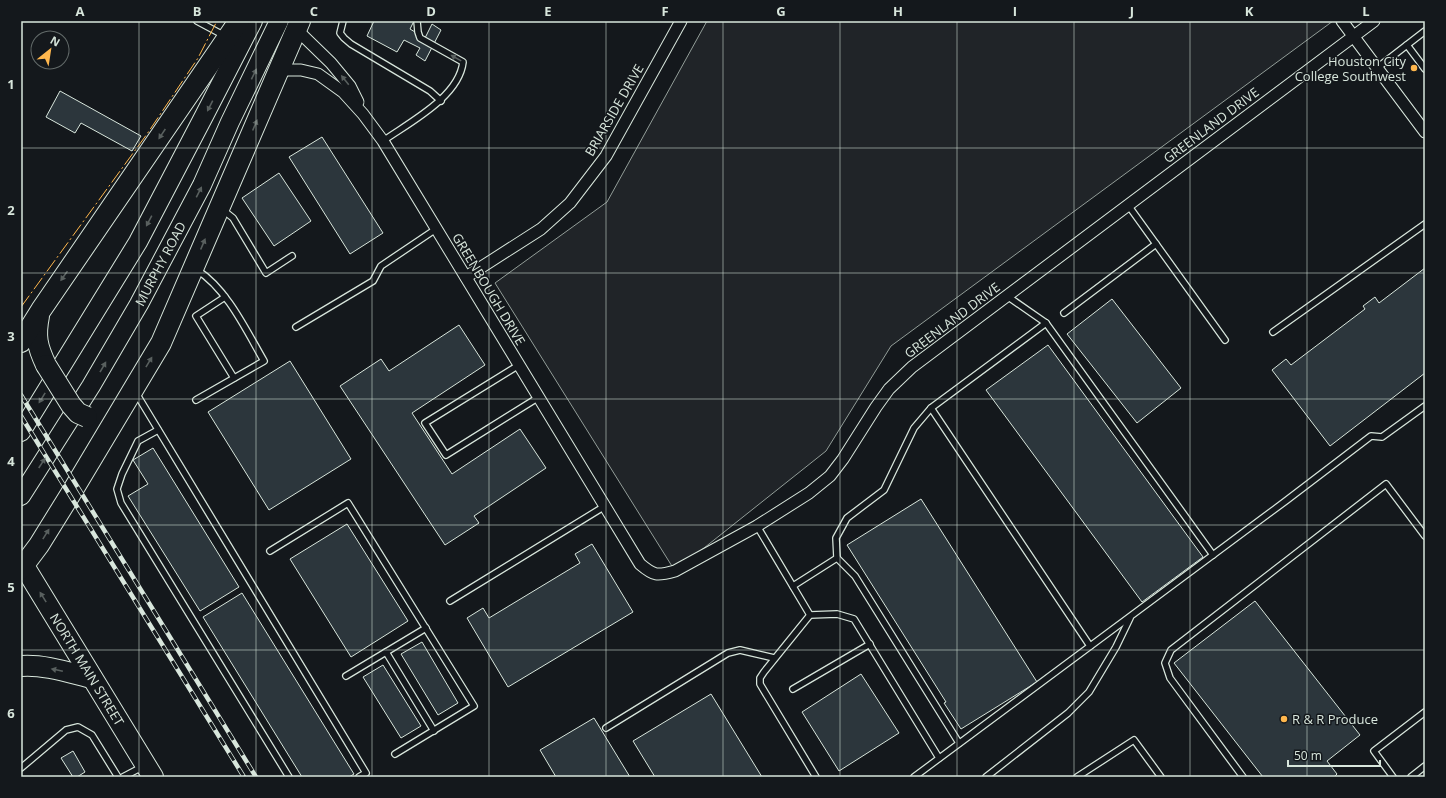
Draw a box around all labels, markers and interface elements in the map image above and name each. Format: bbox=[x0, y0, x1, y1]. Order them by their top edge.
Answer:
text: A bbox=[76, 2, 85, 20]
text: B bbox=[193, 2, 202, 20]
text: C bbox=[310, 2, 318, 20]
text: D bbox=[426, 2, 436, 20]
text: E bbox=[544, 2, 552, 20]
text: F bbox=[661, 2, 669, 20]
text: G bbox=[776, 2, 786, 20]
text: H bbox=[893, 2, 903, 20]
text: I bbox=[1013, 2, 1017, 20]
text: J bbox=[1129, 2, 1134, 20]
text: K bbox=[1245, 2, 1254, 20]
text: L bbox=[1362, 2, 1370, 20]
north arrow bbox=[30, 30, 70, 70]
text: N bbox=[48, 32, 63, 50]
place label: Houston City College Southwest bbox=[1295, 52, 1406, 85]
one-way arrow bbox=[450, 55, 462, 62]
street label: BRIARSIDE DRIVE bbox=[580, 61, 648, 159]
marker: Houston City College Southwest bbox=[1409, 63, 1419, 73]
one-way arrow bbox=[250, 68, 257, 79]
one-way arrow bbox=[340, 74, 349, 85]
text: 1 bbox=[7, 75, 15, 93]
street label: GREENLAND DRIVE bbox=[1160, 83, 1262, 167]
one-way arrow bbox=[207, 100, 213, 112]
one-way arrow bbox=[252, 118, 258, 130]
one-way arrow bbox=[158, 129, 166, 139]
one-way arrow bbox=[196, 186, 202, 197]
text: 2 bbox=[7, 201, 15, 219]
one-way arrow bbox=[146, 215, 152, 226]
street label: MURPHY ROAD bbox=[131, 218, 190, 309]
street label: GREENBOUGH DRIVE bbox=[448, 229, 530, 349]
one-way arrow bbox=[200, 239, 206, 250]
one-way arrow bbox=[60, 271, 68, 281]
street label: GREENLAND DRIVE bbox=[901, 278, 1003, 362]
text: 3 bbox=[7, 327, 15, 345]
one-way arrow bbox=[146, 356, 153, 368]
one-way arrow bbox=[99, 361, 106, 373]
one-way arrow bbox=[38, 393, 46, 403]
text: 4 bbox=[7, 452, 15, 470]
one-way arrow bbox=[38, 458, 46, 468]
one-way arrow bbox=[42, 528, 50, 539]
text: 5 bbox=[7, 578, 15, 596]
one-way arrow bbox=[39, 591, 46, 603]
street label: NORTH MAIN STREET bbox=[46, 610, 129, 730]
one-way arrow bbox=[51, 667, 63, 673]
text: 6 bbox=[7, 704, 15, 722]
place label: R & R Produce bbox=[1292, 710, 1378, 728]
marker: R & R Produce bbox=[1279, 714, 1289, 724]
scale bar bbox=[1288, 742, 1380, 768]
text: 50 m bbox=[1294, 747, 1322, 764]

